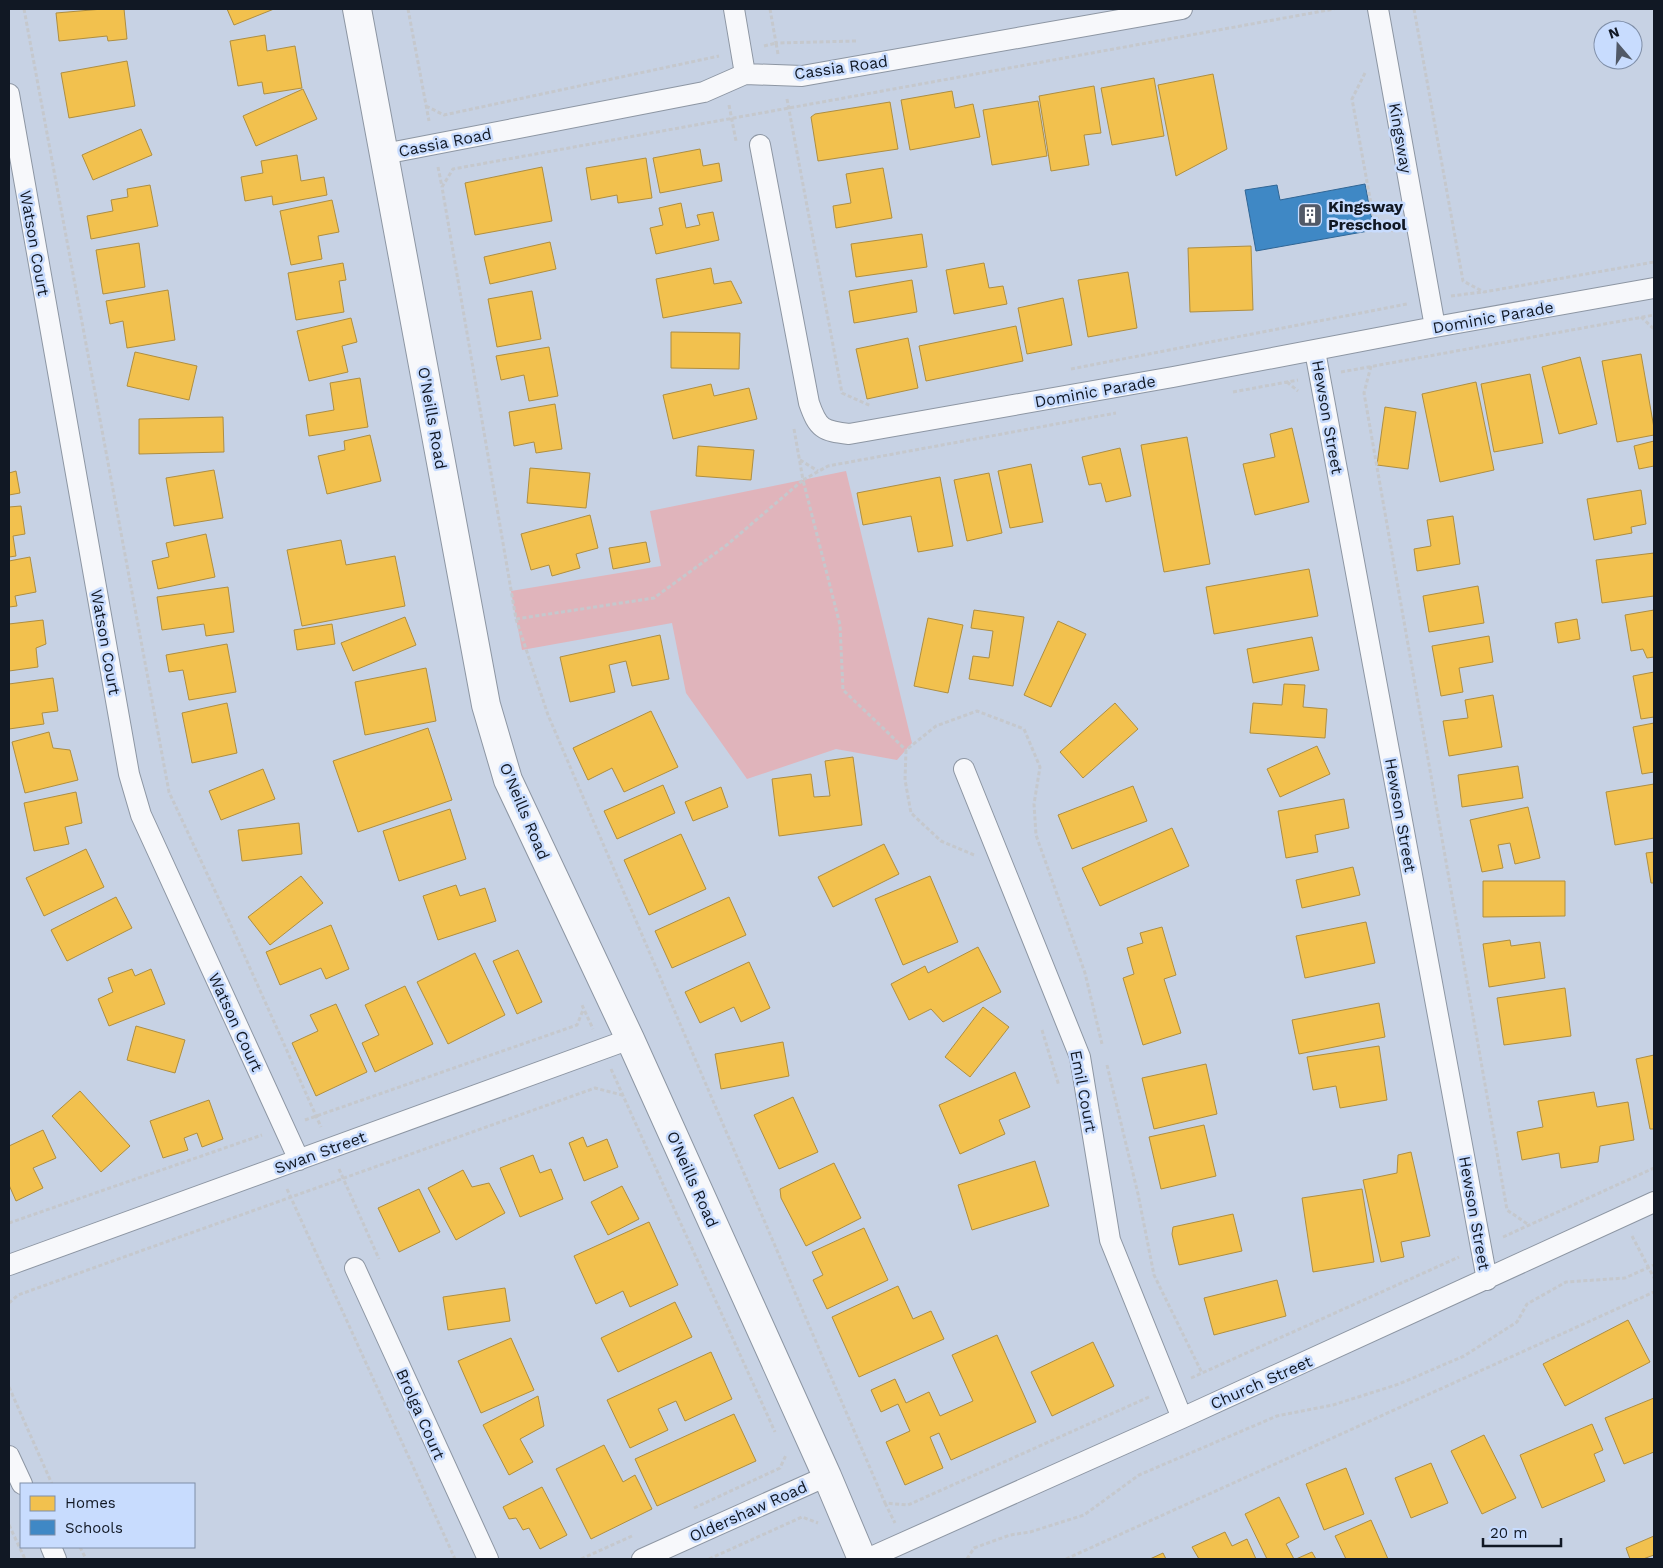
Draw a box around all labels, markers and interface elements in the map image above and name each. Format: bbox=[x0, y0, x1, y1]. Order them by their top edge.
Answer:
north arrow bbox=[1593, 20, 1643, 70]
text: N bbox=[1606, 23, 1621, 42]
street label: Cassia Road bbox=[793, 52, 889, 83]
street label: Kingsway bbox=[1385, 101, 1416, 176]
street label: Cassia Road bbox=[397, 124, 493, 161]
street label: Watson Court bbox=[16, 189, 53, 298]
place label: Kingsway Preschool bbox=[1328, 197, 1407, 234]
building icon: Kingsway Preschool bbox=[1297, 202, 1323, 228]
street label: Dominic Parade bbox=[1431, 297, 1555, 337]
street label: Hewson Street bbox=[1308, 359, 1347, 476]
street label: O'Neills Road bbox=[414, 365, 451, 471]
street label: Dominic Parade bbox=[1033, 371, 1157, 411]
street label: Watson Court bbox=[87, 588, 124, 697]
street label: Hewson Street bbox=[1381, 757, 1420, 874]
street label: O'Neills Road bbox=[496, 760, 554, 863]
street label: Watson Court bbox=[204, 970, 267, 1075]
street label: Emil Court bbox=[1066, 1049, 1101, 1134]
street label: Swan Street bbox=[272, 1127, 369, 1178]
street label: O'Neills Road bbox=[663, 1128, 722, 1230]
street label: Hewson Street bbox=[1455, 1155, 1494, 1272]
street label: Church Street bbox=[1207, 1351, 1315, 1413]
street label: Brolga Court bbox=[392, 1366, 449, 1463]
street label: Oldershaw Road bbox=[686, 1477, 810, 1546]
legend bbox=[20, 1483, 195, 1548]
text: Homes bbox=[65, 1494, 116, 1512]
scale bar bbox=[1483, 1516, 1560, 1548]
text: Schools bbox=[65, 1519, 123, 1537]
text: 20 m bbox=[1490, 1524, 1528, 1542]

